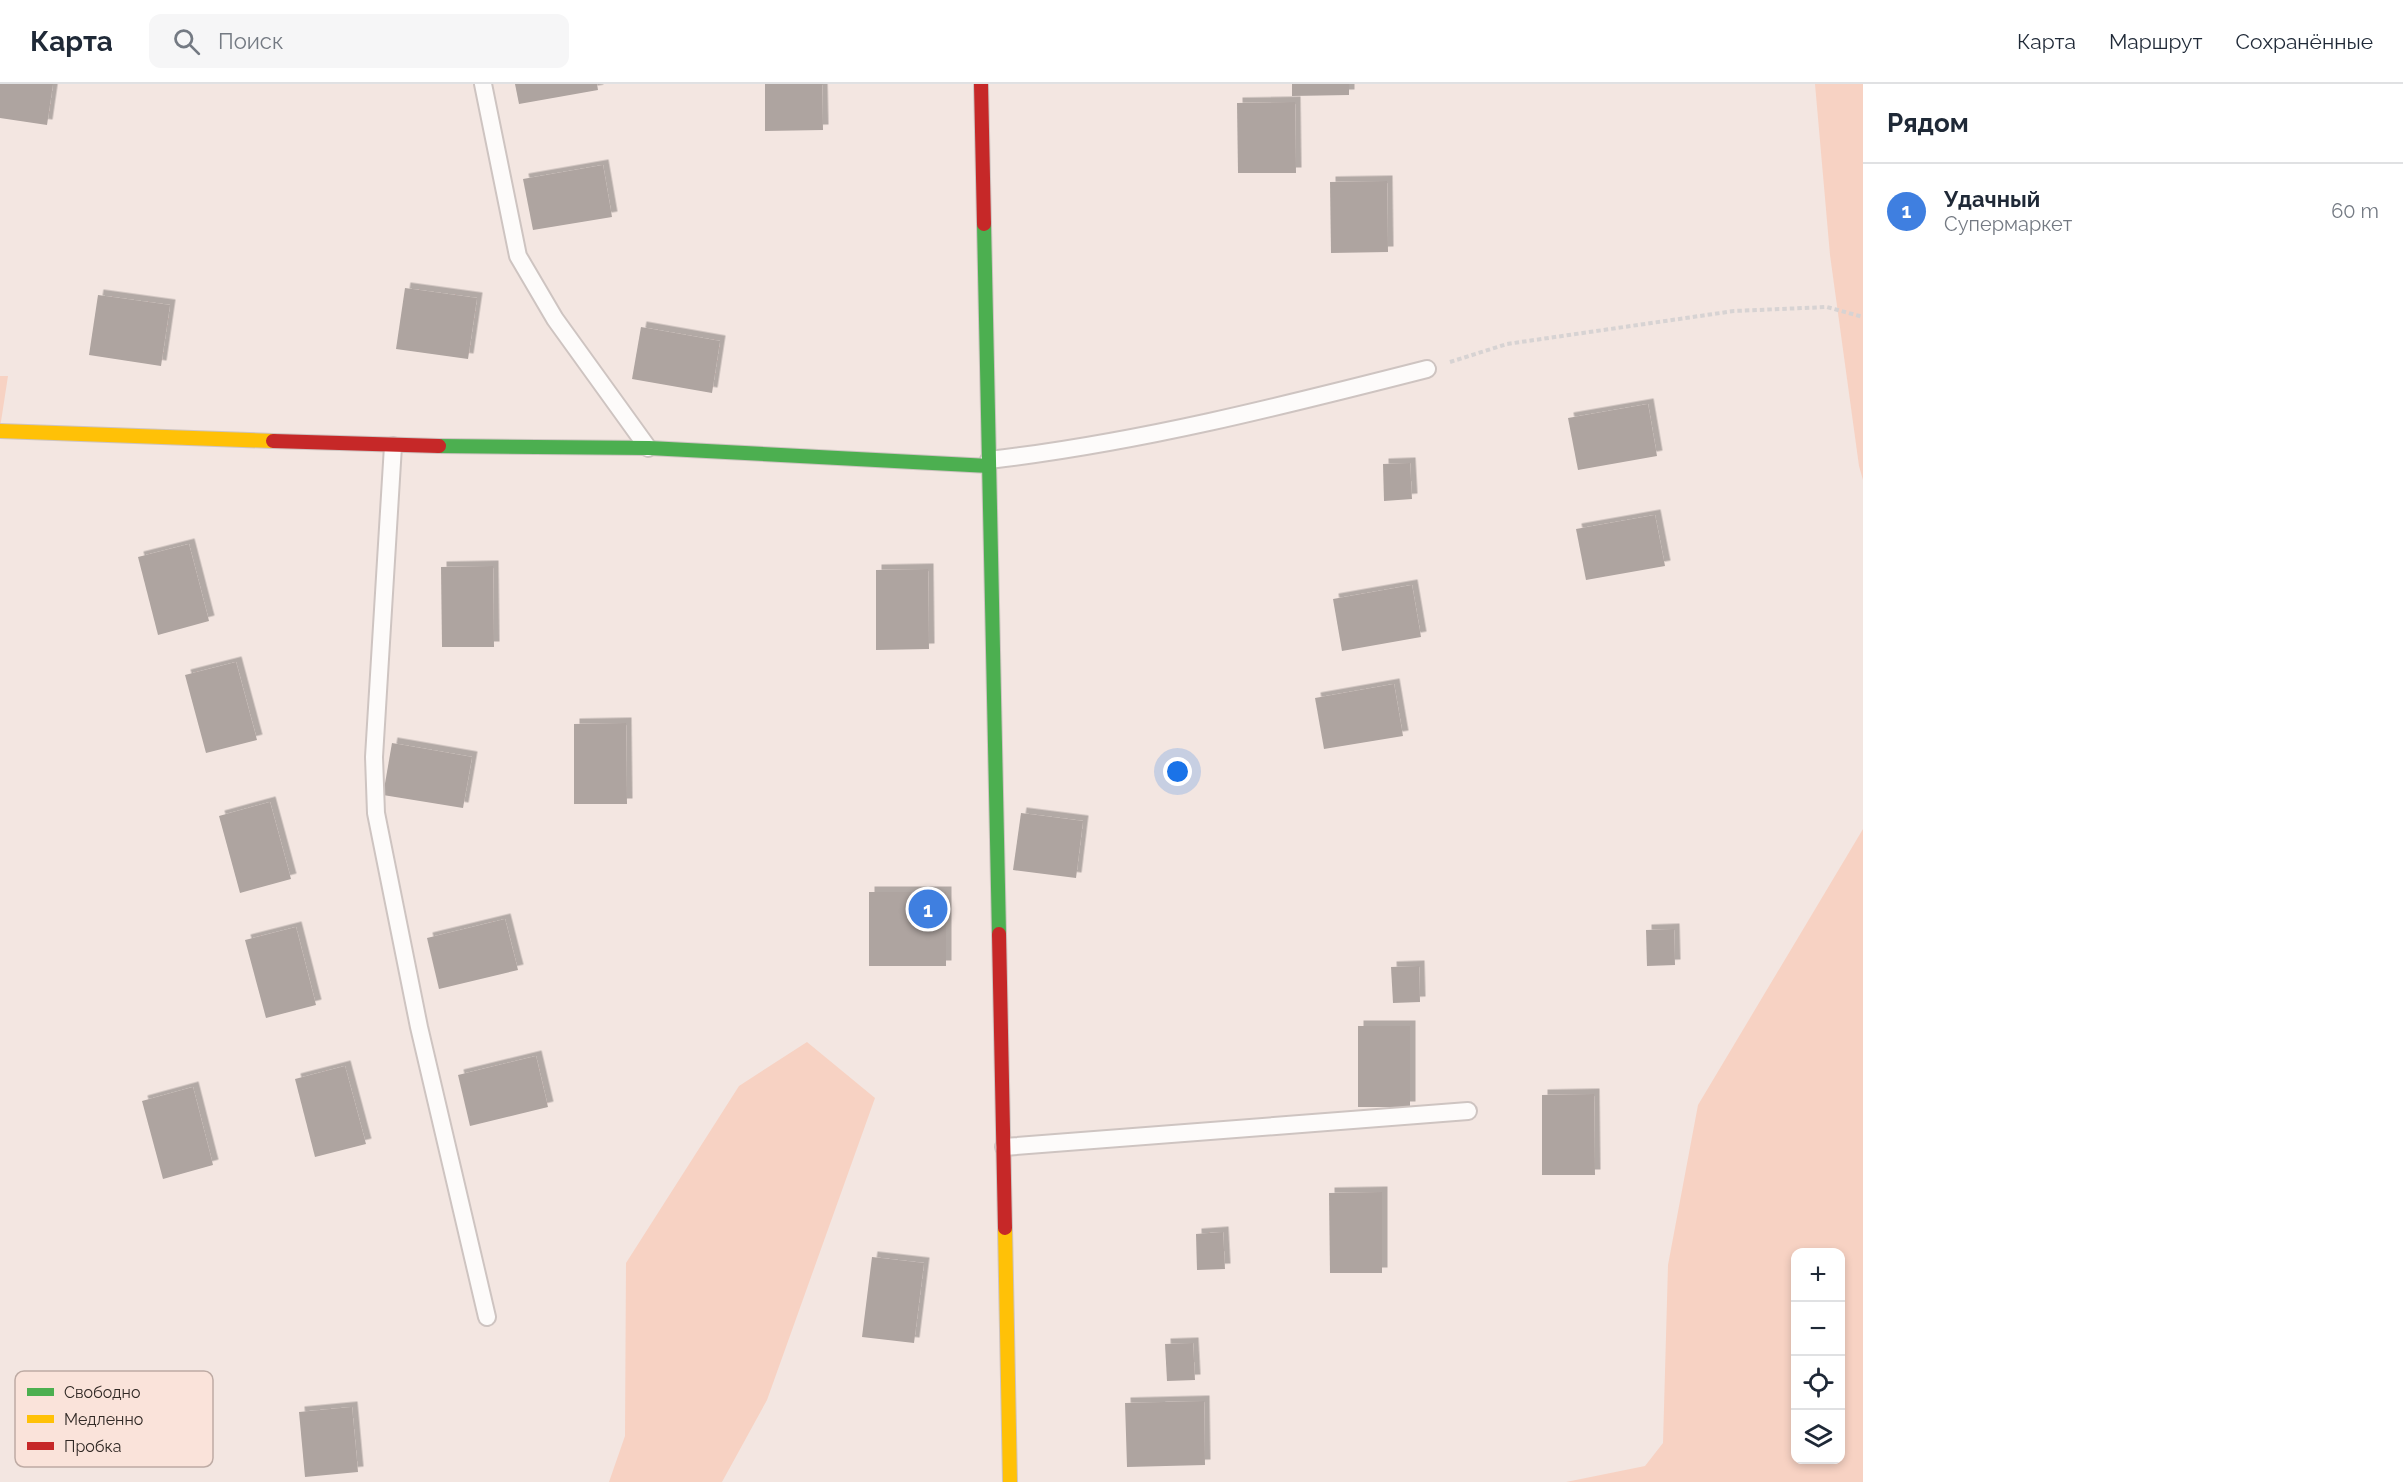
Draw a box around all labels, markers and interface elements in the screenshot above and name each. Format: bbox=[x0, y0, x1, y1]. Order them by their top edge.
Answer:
search box bbox=[149, 14, 569, 68]
text: Карта bbox=[30, 25, 113, 58]
icon: search bbox=[170, 25, 203, 58]
text: Поиск bbox=[218, 28, 283, 54]
text: Карта bbox=[2017, 29, 2076, 54]
text: Маршрут bbox=[2109, 29, 2202, 54]
text: Сохранённые bbox=[2235, 29, 2373, 54]
text: Рядом bbox=[1887, 108, 1969, 138]
text: Удачный bbox=[1944, 186, 2040, 212]
text: 1 bbox=[1902, 199, 1911, 223]
text: 60 m bbox=[2331, 199, 2379, 223]
text: Супермаркет bbox=[1944, 212, 2072, 236]
your location bbox=[1163, 757, 1192, 786]
pin: 1 bbox=[908, 886, 948, 932]
map controls bbox=[1791, 1248, 1845, 1464]
button: + bbox=[1791, 1248, 1845, 1302]
button: − bbox=[1791, 1302, 1845, 1356]
button: locate bbox=[1791, 1356, 1845, 1410]
legend bbox=[15, 1371, 213, 1467]
text: Свободно bbox=[64, 1383, 140, 1402]
text: Медленно bbox=[64, 1410, 143, 1429]
button: layers bbox=[1791, 1410, 1845, 1464]
text: Пробка bbox=[64, 1437, 122, 1456]

